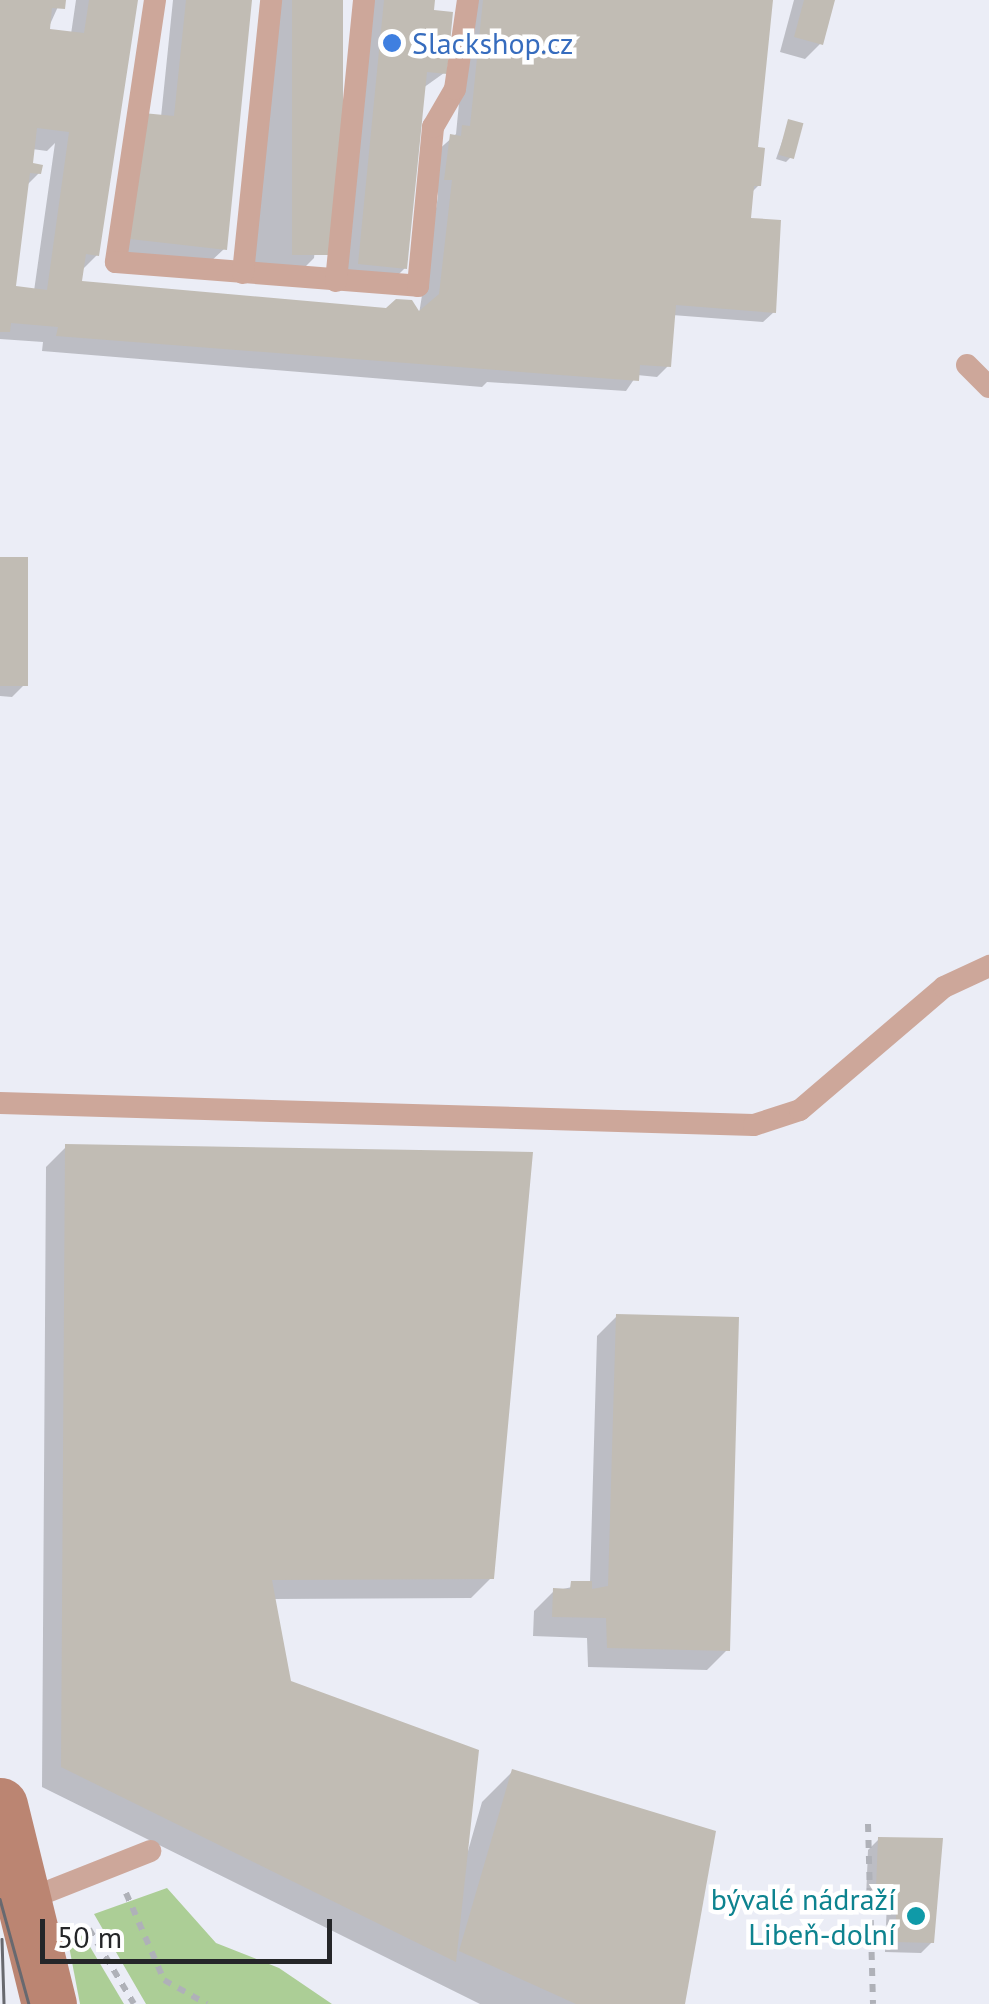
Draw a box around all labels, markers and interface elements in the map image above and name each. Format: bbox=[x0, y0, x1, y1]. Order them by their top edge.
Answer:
place label: Slackshop.cz bbox=[412, 25, 573, 61]
marker: Slackshop.cz bbox=[381, 32, 403, 54]
place label: bývalé nádraží Libeň-dolní bbox=[711, 1881, 896, 1952]
scale bar bbox=[45, 1899, 338, 1961]
marker: bývalé nádraží Libeň-dolní bbox=[905, 1905, 927, 1927]
text: 50 m bbox=[57, 1917, 122, 1956]

